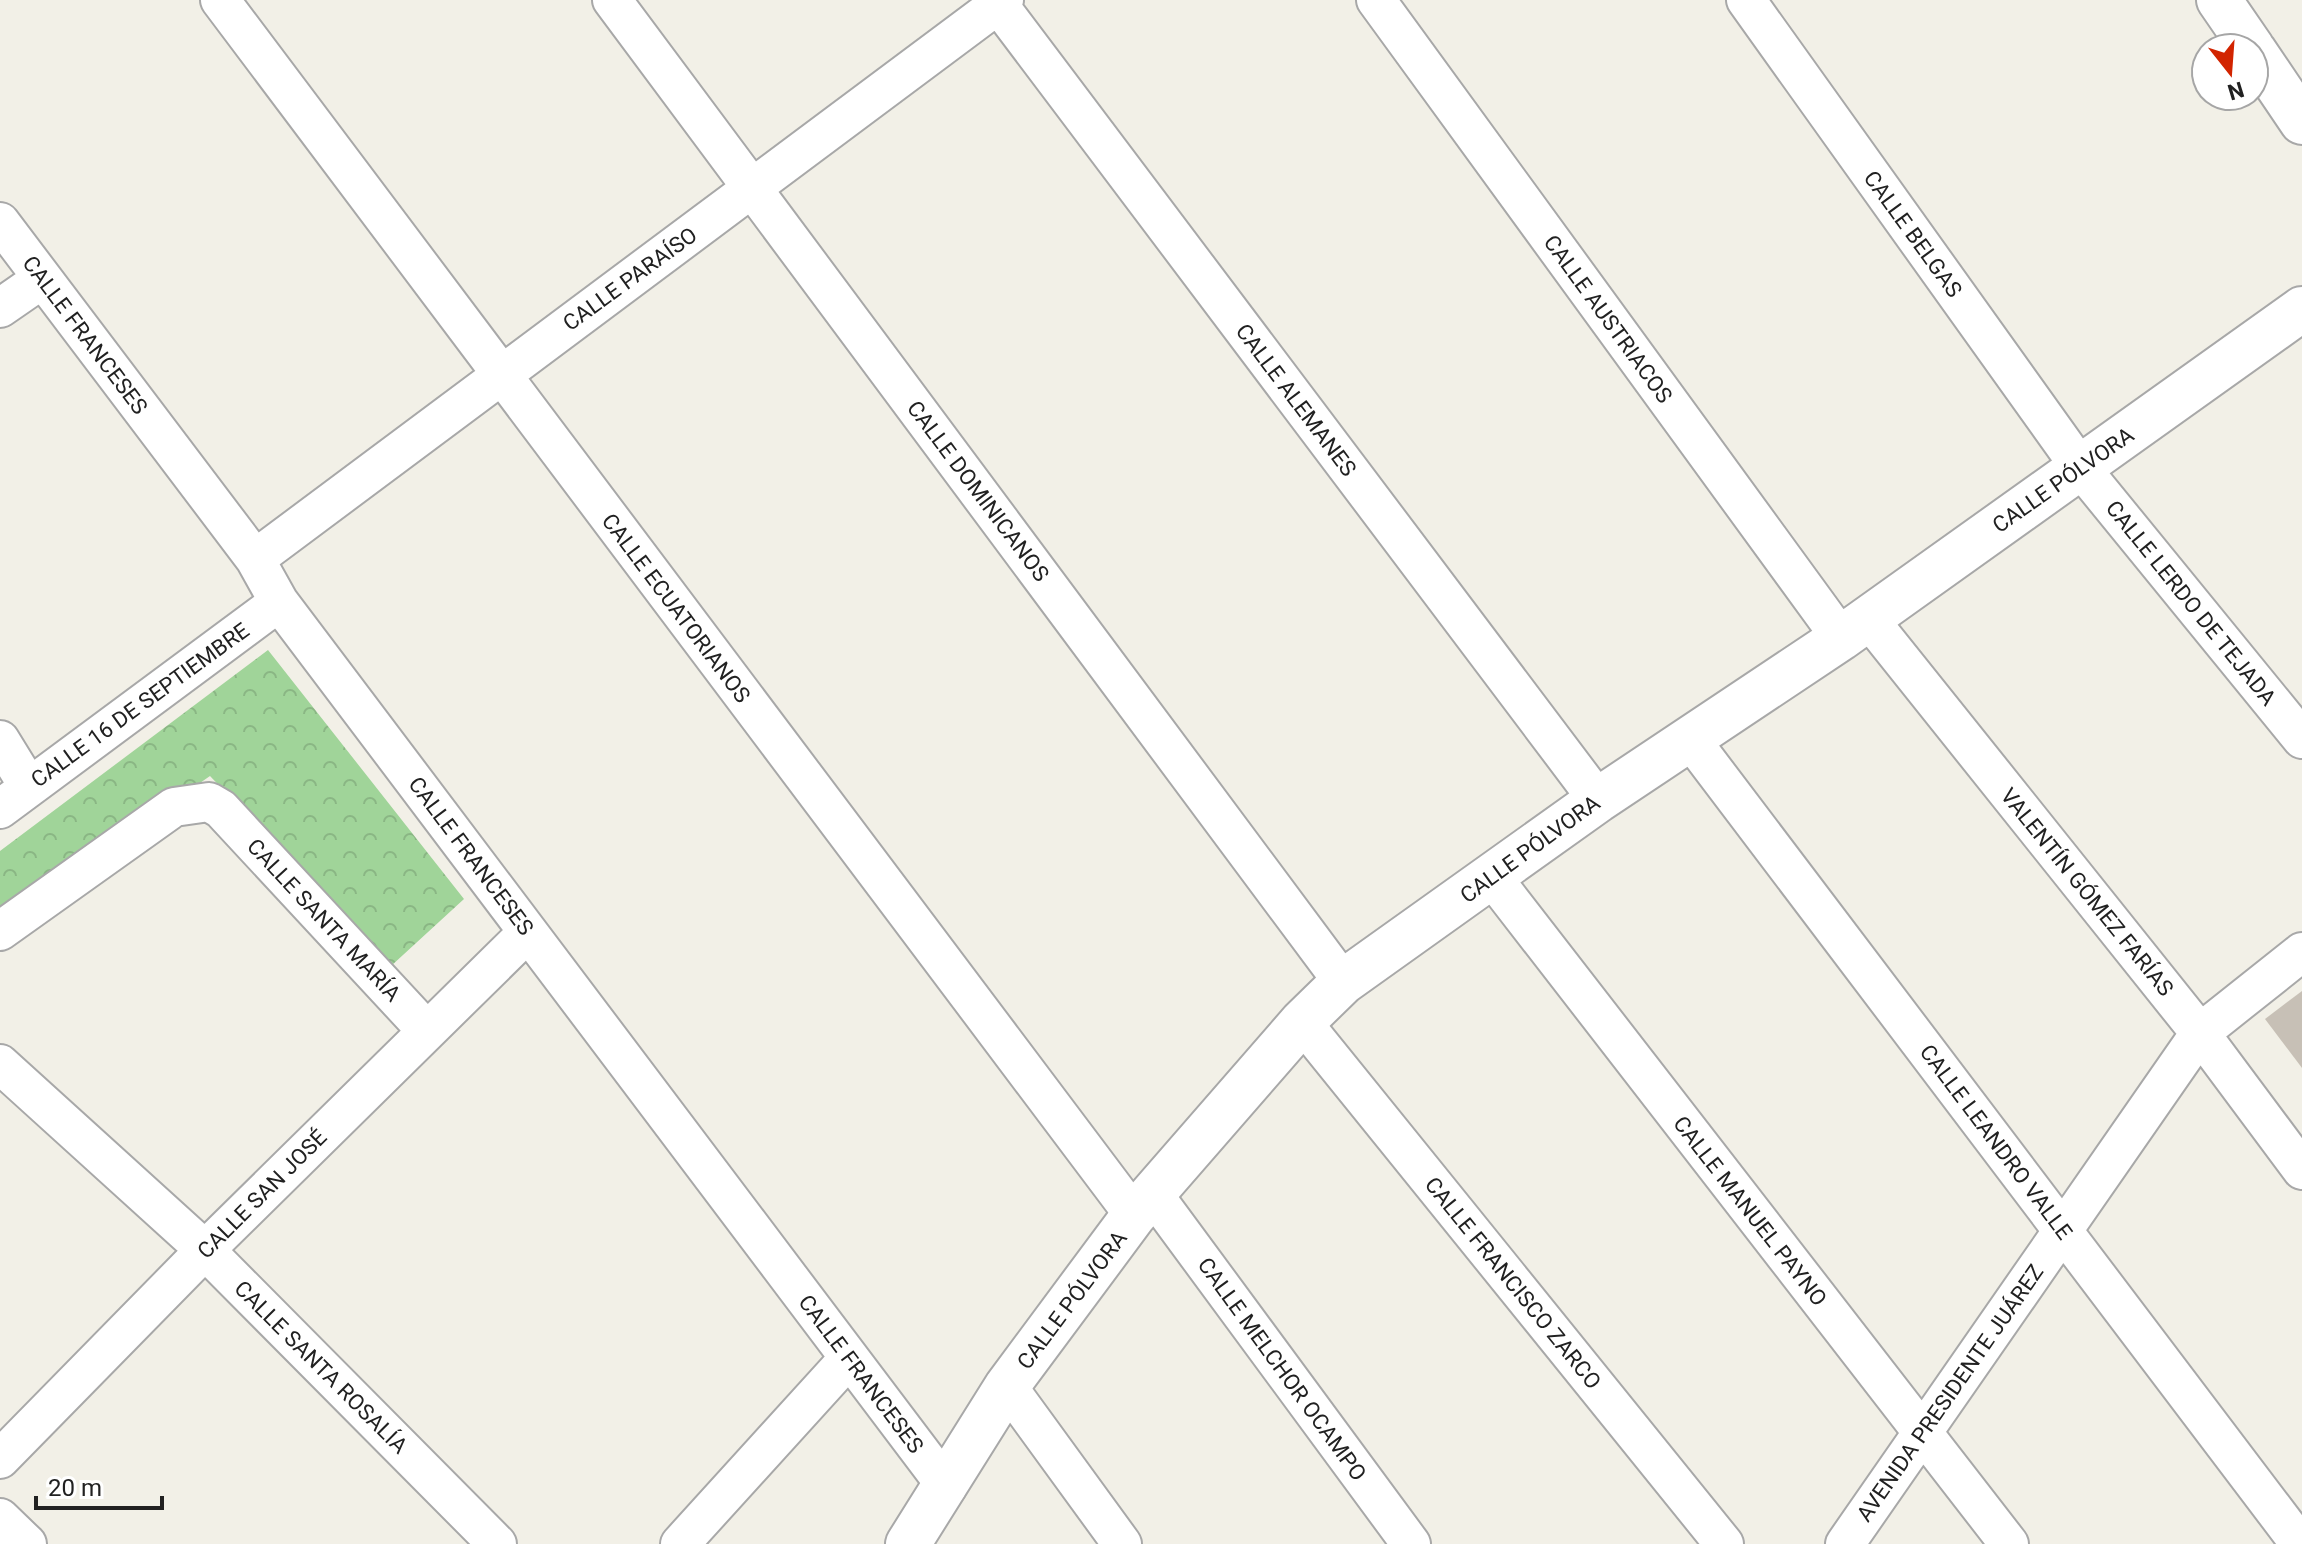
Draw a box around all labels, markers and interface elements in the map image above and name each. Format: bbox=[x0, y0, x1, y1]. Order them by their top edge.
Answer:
north arrow bbox=[2190, 32, 2270, 112]
text: N bbox=[2225, 76, 2247, 105]
street label: CALLE BELGAS bbox=[1859, 166, 1967, 302]
street label: CALLE PARAÍSO bbox=[558, 222, 702, 336]
street label: CALLE AUSTRIACOS bbox=[1539, 230, 1677, 408]
street label: CALLE FRANCESES bbox=[17, 251, 153, 419]
street label: CALLE ALEMANES bbox=[1231, 319, 1361, 481]
street label: CALLE DOMINICANOS bbox=[902, 396, 1054, 586]
street label: CALLE PÓLVORA bbox=[1987, 421, 2139, 538]
street label: CALLE LERDO DE TEJADA bbox=[2101, 496, 2282, 711]
street label: CALLE ECUATORIANOS bbox=[597, 509, 755, 707]
street label: CALLE 16 DE SEPTIEMBRE bbox=[26, 618, 254, 792]
street label: CALLE FRANCESES bbox=[403, 772, 539, 940]
street label: VALENTÍN GÓMEZ FARÍAS bbox=[1996, 783, 2179, 1001]
street label: CALLE PÓLVORA bbox=[1455, 789, 1605, 908]
street label: CALLE SANTA MARÍA bbox=[242, 834, 406, 1007]
street label: CALLE LEANDRO VALLE bbox=[1915, 1040, 2077, 1244]
street label: CALLE MANUEL PAYNO bbox=[1668, 1111, 1832, 1311]
street label: CALLE SAN JOSÉ bbox=[192, 1124, 332, 1264]
street label: CALLE FRANCISCO ZARCO bbox=[1420, 1172, 1606, 1394]
street label: CALLE PÓLVORA bbox=[1011, 1225, 1132, 1374]
street label: CALLE MELCHOR OCAMPO bbox=[1193, 1253, 1371, 1485]
street label: AVENIDA PRESIDENTE JUÁREZ bbox=[1851, 1260, 2049, 1526]
street label: CALLE SANTA ROSALÍA bbox=[230, 1276, 413, 1459]
street label: CALLE FRANCESES bbox=[793, 1290, 929, 1458]
scale bar bbox=[36, 1460, 162, 1510]
text: 20 m bbox=[48, 1474, 102, 1502]

